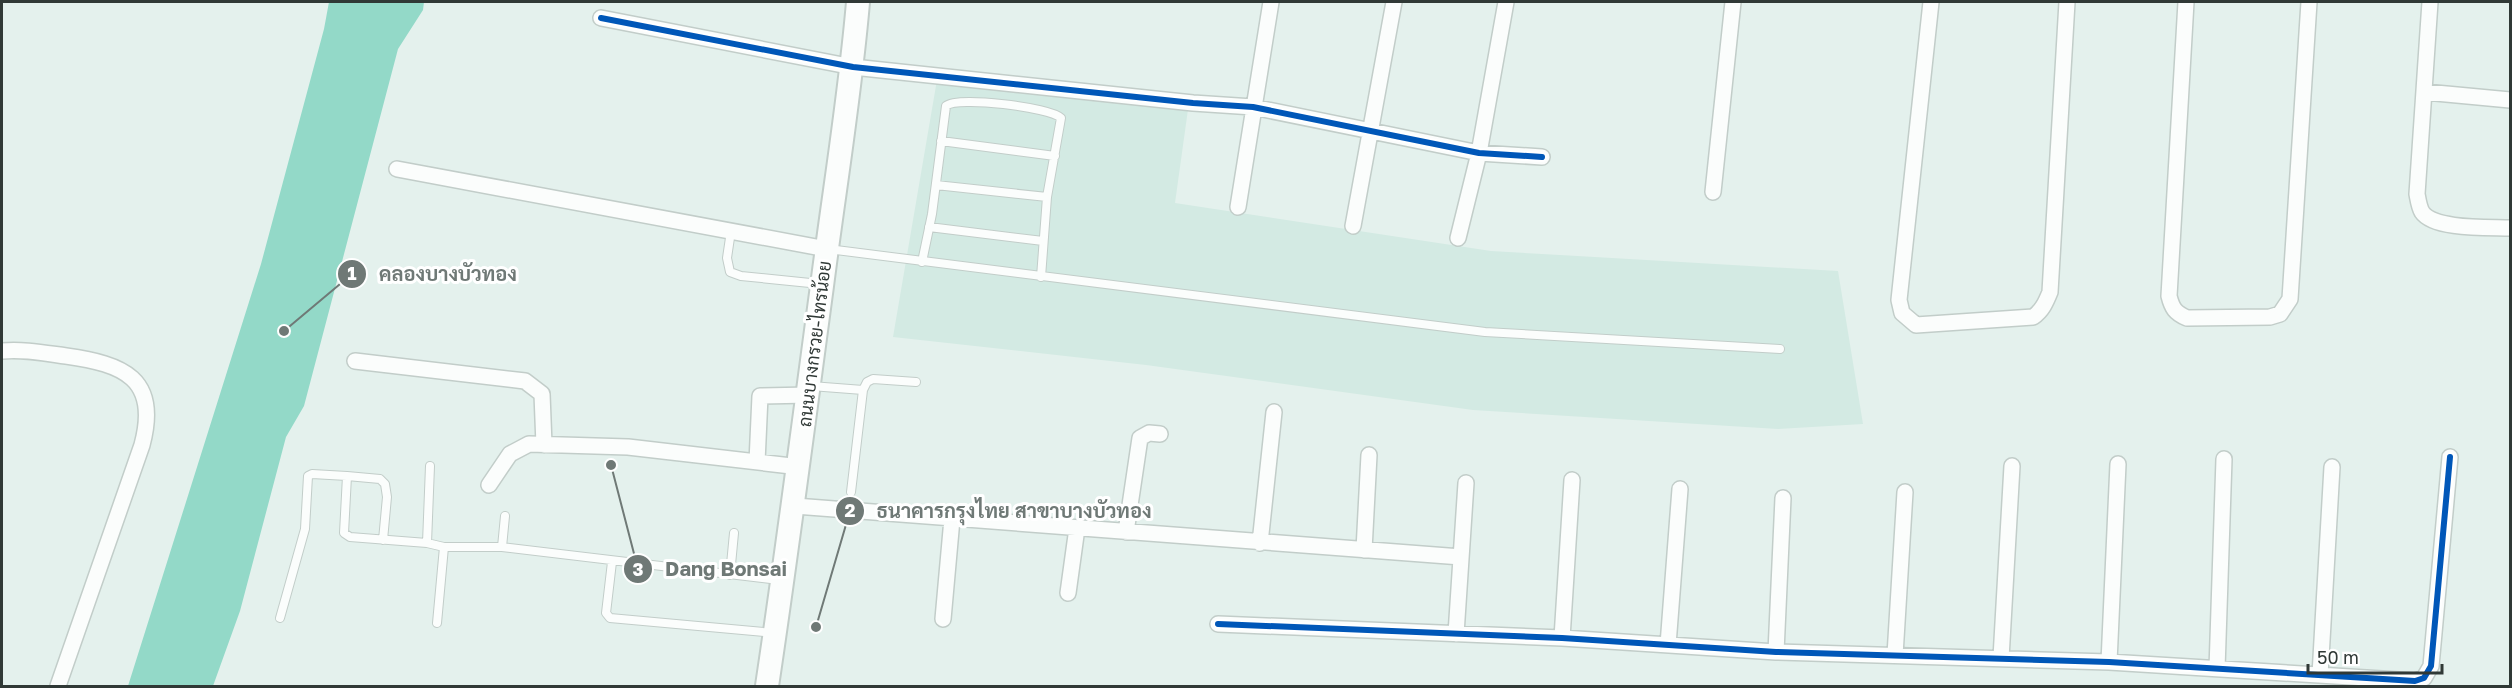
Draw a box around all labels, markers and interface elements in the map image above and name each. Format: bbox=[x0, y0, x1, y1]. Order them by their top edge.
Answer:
callout: คลองบางบัวทอง bbox=[337, 255, 529, 293]
street label: ถนนบางกรวย-ไทรน้อย bbox=[792, 259, 835, 428]
text: คลองบางบัวทอง bbox=[379, 261, 517, 285]
text: 1 bbox=[347, 262, 357, 284]
callout: ธนาคารกรุงไทย สาขาบางบัวทอง bbox=[835, 492, 1164, 530]
text: ธนาคารกรุงไทย สาขาบางบัวทอง bbox=[876, 497, 1152, 526]
text: 2 bbox=[845, 499, 856, 521]
callout: Dang Bonsai bbox=[623, 550, 799, 588]
text: Dang Bonsai bbox=[665, 556, 787, 580]
text: 3 bbox=[633, 558, 644, 580]
scale bar bbox=[2308, 637, 2442, 675]
text: 50 m bbox=[2317, 646, 2359, 668]

